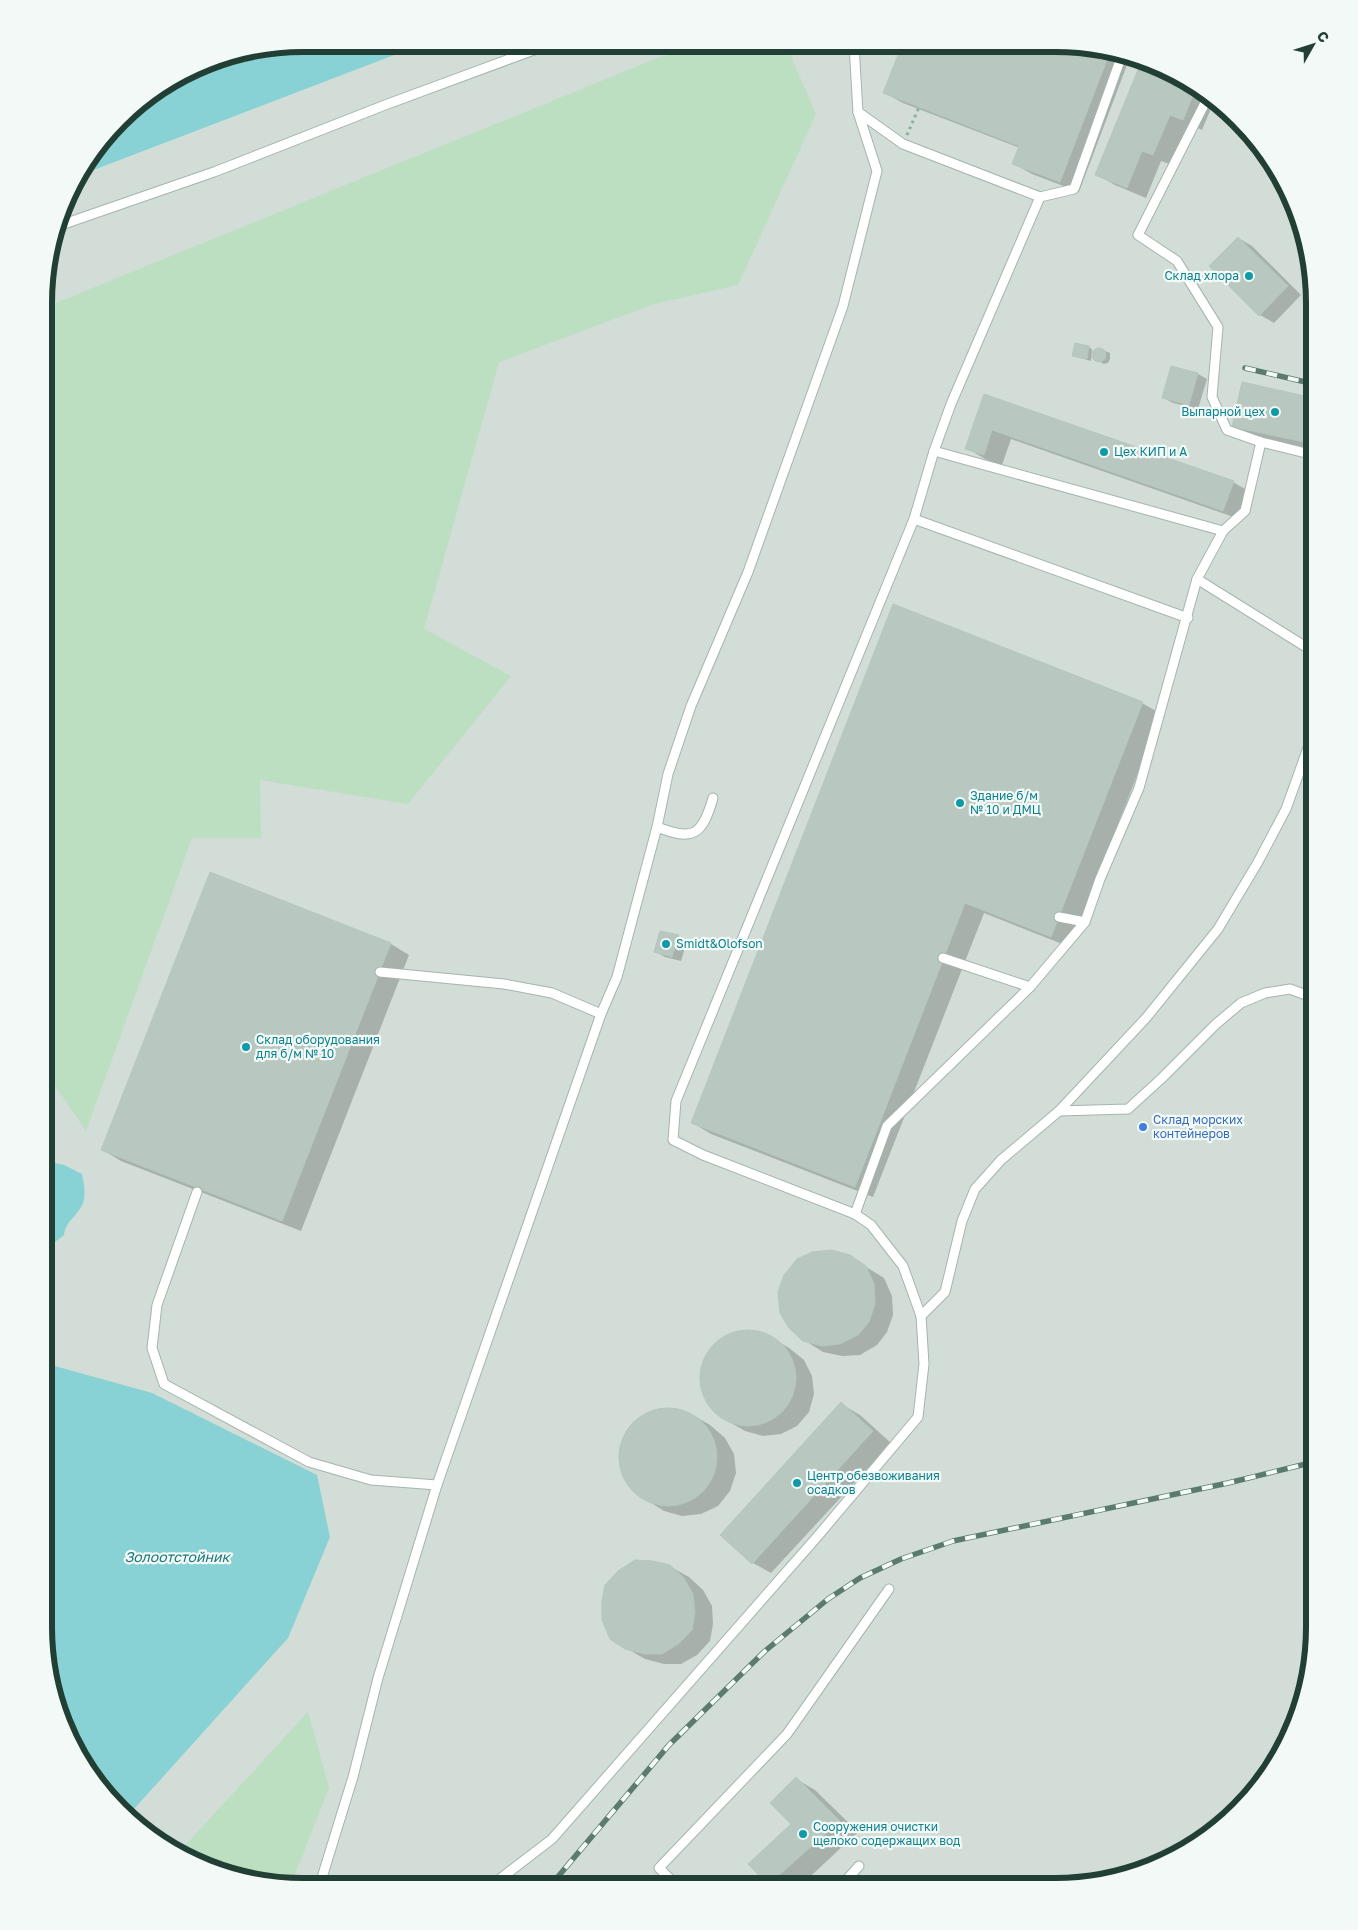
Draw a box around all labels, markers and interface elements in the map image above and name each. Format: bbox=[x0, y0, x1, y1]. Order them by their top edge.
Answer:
north arrow bbox=[1288, 20, 1338, 70]
text: С bbox=[1314, 27, 1333, 46]
place label: Склад хлора bbox=[1164, 268, 1239, 283]
marker: Склад хлора bbox=[1243, 270, 1255, 282]
place label: Выпарной цех bbox=[1181, 404, 1265, 419]
marker: Выпарной цех bbox=[1269, 406, 1281, 418]
place label: Цех КИП и А bbox=[1114, 444, 1187, 459]
marker: Цех КИП и А bbox=[1098, 446, 1110, 458]
place label: Здание б/м № 10 и ДМЦ bbox=[970, 788, 1041, 817]
marker: Здание б/м № 10 и ДМЦ bbox=[954, 797, 966, 809]
place label: Smidt&Olofson bbox=[676, 936, 763, 951]
marker: Smidt&Olofson bbox=[660, 938, 672, 950]
place label: Склад оборудования для б/м № 10 bbox=[256, 1032, 380, 1061]
marker: Склад оборудования для б/м № 10 bbox=[240, 1041, 252, 1053]
place label: Склад морских контейнеров bbox=[1153, 1112, 1243, 1141]
marker: Склад морских контейнеров bbox=[1137, 1121, 1149, 1133]
place label: Центр обезвоживания осадков bbox=[807, 1468, 940, 1497]
marker: Центр обезвоживания осадков bbox=[791, 1477, 803, 1489]
water label: Золоотстойник bbox=[124, 1548, 232, 1565]
place label: Сооружения очистки щелоко содержащих вод bbox=[813, 1819, 960, 1848]
marker: Сооружения очистки щелоко содержащих вод bbox=[797, 1828, 809, 1840]

